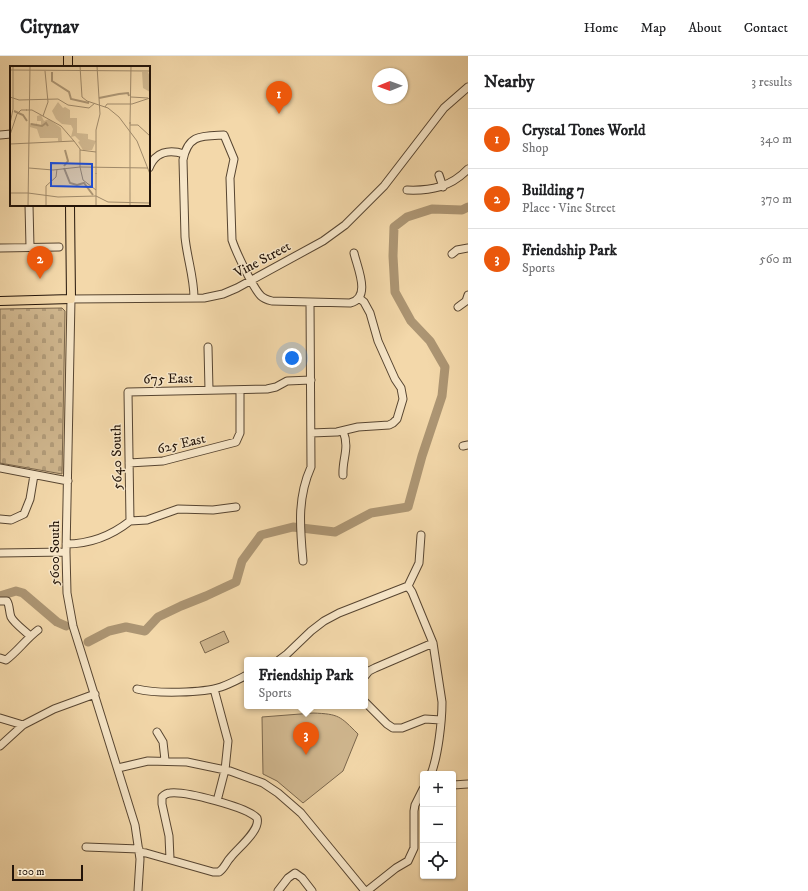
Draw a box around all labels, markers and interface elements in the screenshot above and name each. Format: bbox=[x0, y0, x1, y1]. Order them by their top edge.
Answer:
text: Citynav bbox=[20, 16, 79, 39]
text: Home bbox=[584, 19, 618, 37]
text: Map bbox=[640, 19, 666, 37]
text: About bbox=[688, 19, 722, 37]
text: Contact bbox=[744, 19, 788, 37]
inset map bbox=[10, 66, 150, 206]
north arrow bbox=[372, 68, 408, 104]
text: Nearby bbox=[484, 71, 534, 93]
text: 3 results bbox=[751, 74, 792, 90]
pin: 1 bbox=[266, 81, 292, 114]
text: Crystal Tones World bbox=[522, 121, 646, 140]
text: 1 bbox=[495, 131, 499, 147]
text: 340 m bbox=[760, 131, 792, 147]
text: Shop bbox=[522, 140, 548, 156]
text: Building 7 bbox=[522, 181, 585, 200]
text: 2 bbox=[494, 191, 500, 207]
text: 370 m bbox=[761, 191, 792, 207]
text: Place · Vine Street bbox=[522, 200, 616, 216]
street label: Vine Street bbox=[230, 237, 294, 283]
text: Friendship Park bbox=[522, 241, 617, 260]
pin: 2 bbox=[27, 246, 53, 279]
text: 3 bbox=[495, 251, 499, 267]
text: 560 m bbox=[759, 251, 792, 267]
text: Sports bbox=[522, 260, 555, 276]
your location bbox=[282, 348, 302, 368]
street label: 675 East bbox=[143, 370, 193, 388]
street label: 5640 South bbox=[107, 423, 127, 490]
street label: 625 East bbox=[155, 430, 208, 458]
street label: 5600 South bbox=[46, 520, 64, 586]
popup bbox=[244, 657, 368, 709]
text: Friendship Park bbox=[259, 666, 353, 685]
text: Sports bbox=[259, 685, 292, 701]
pin: 3 bbox=[293, 722, 319, 755]
map controls bbox=[420, 771, 456, 879]
button: + bbox=[420, 771, 456, 807]
button: − bbox=[420, 807, 456, 843]
button: locate bbox=[420, 843, 456, 879]
scale bar bbox=[12, 863, 83, 882]
text: 100 m bbox=[18, 865, 44, 879]

